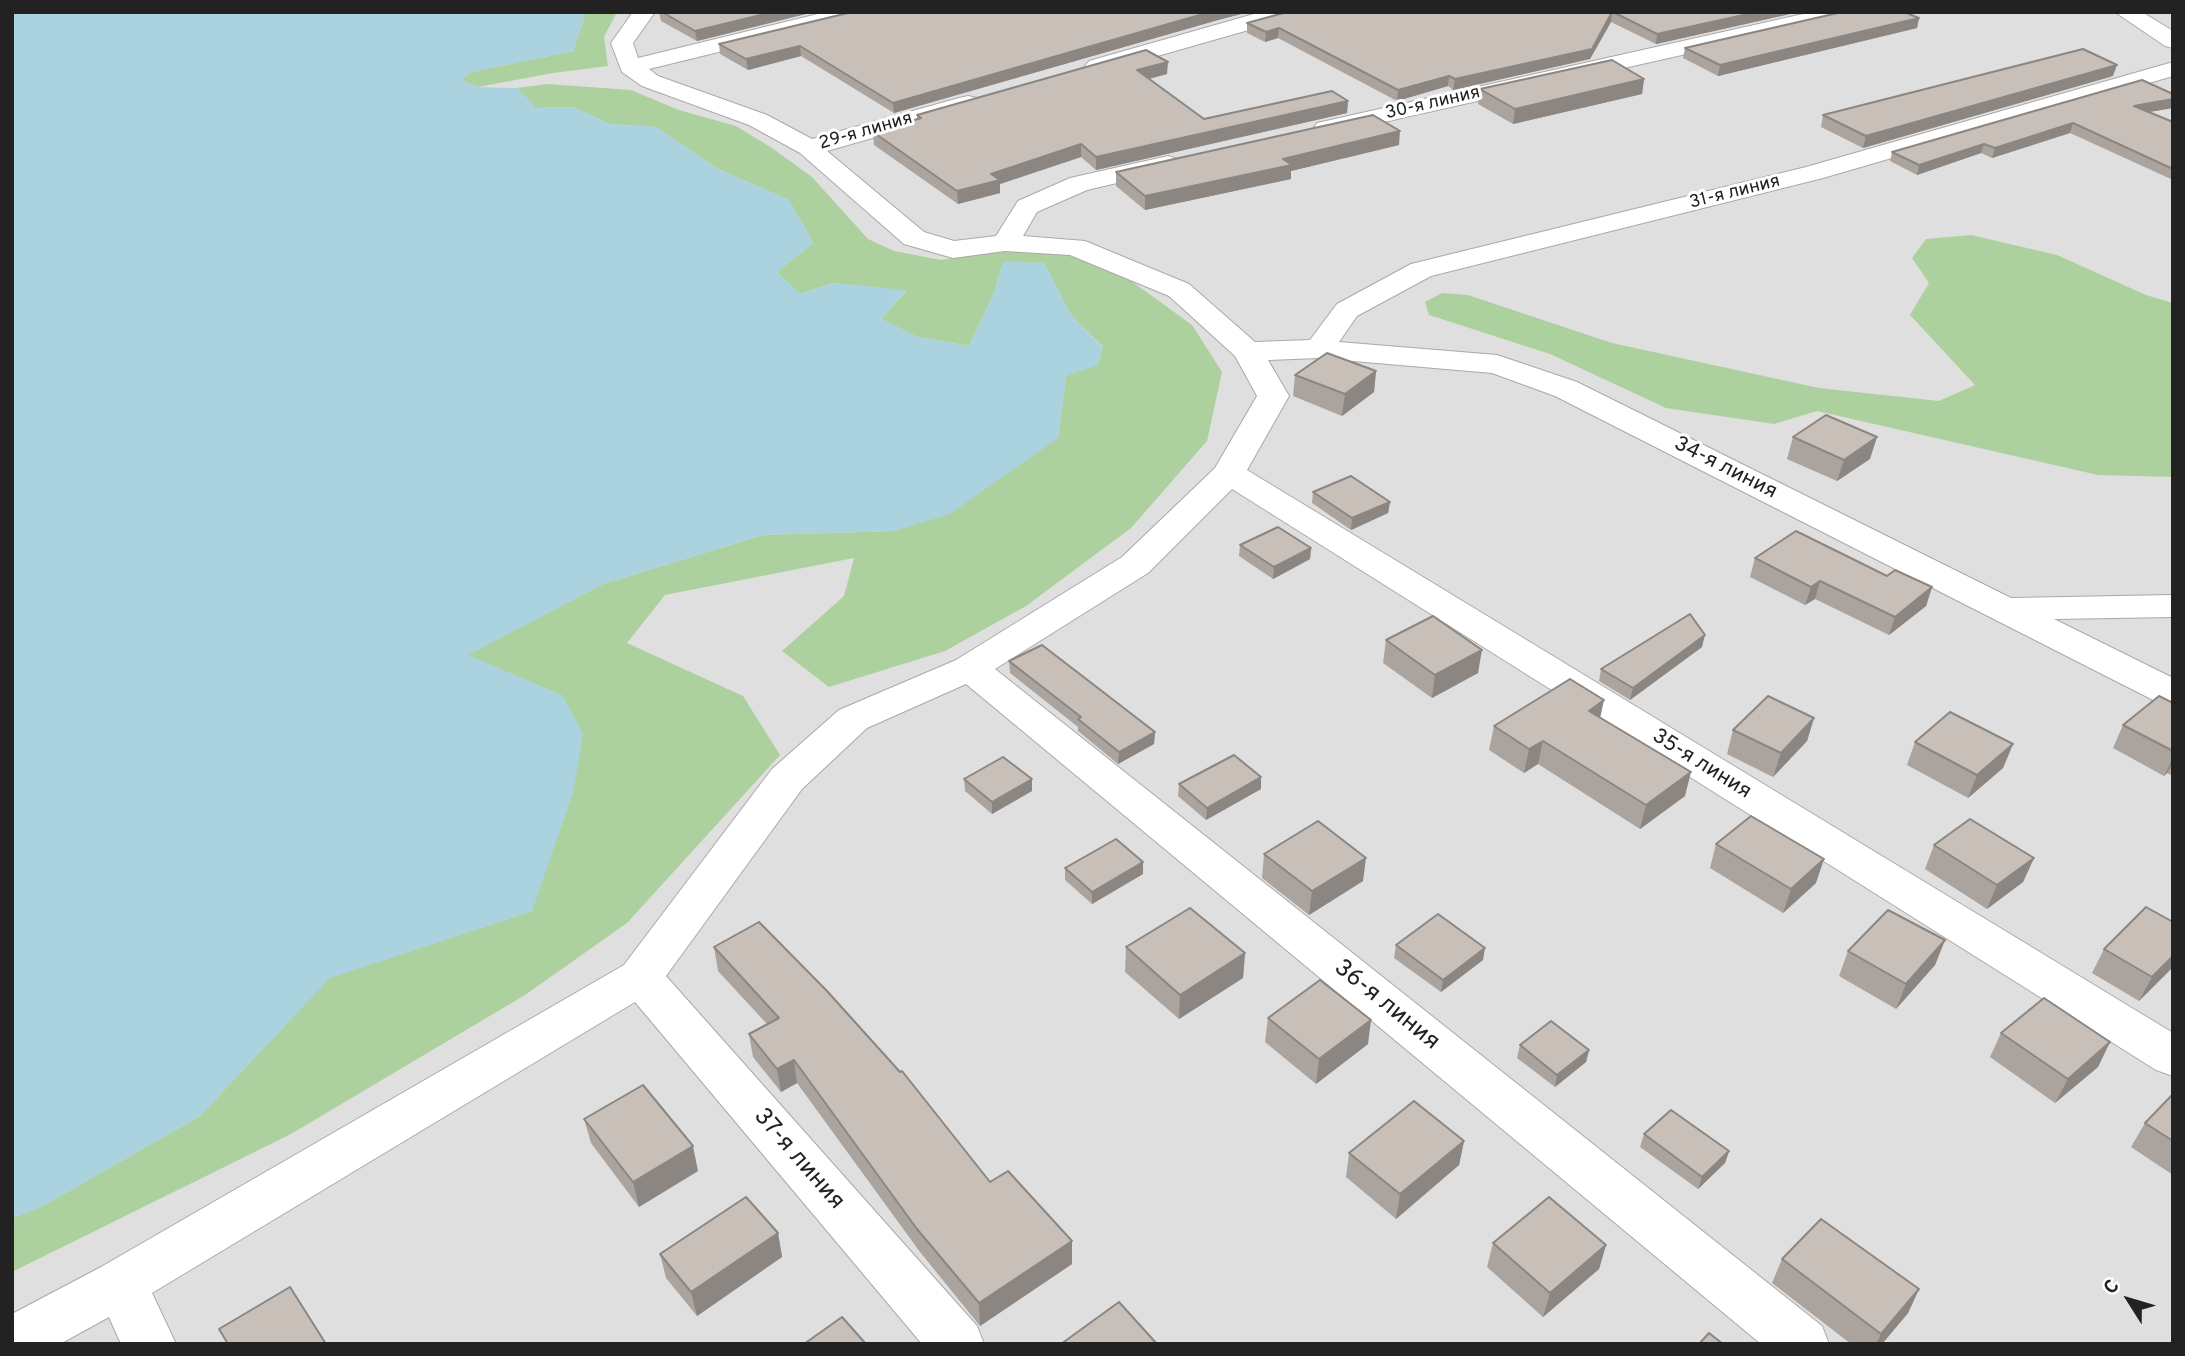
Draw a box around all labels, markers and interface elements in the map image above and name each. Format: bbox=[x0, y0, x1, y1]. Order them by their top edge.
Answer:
street label: 30-я линия bbox=[1384, 83, 1482, 125]
street label: 29-я линия bbox=[817, 108, 915, 156]
street label: 31-я линия bbox=[1687, 171, 1783, 215]
street label: 34-я линия bbox=[1669, 432, 1781, 506]
street label: 35-я линия bbox=[1647, 725, 1755, 805]
street label: 36-я линия bbox=[1327, 955, 1445, 1057]
street label: 37-я линия bbox=[746, 1104, 850, 1216]
north arrow bbox=[2094, 1265, 2164, 1335]
text: С bbox=[2099, 1275, 2125, 1299]

